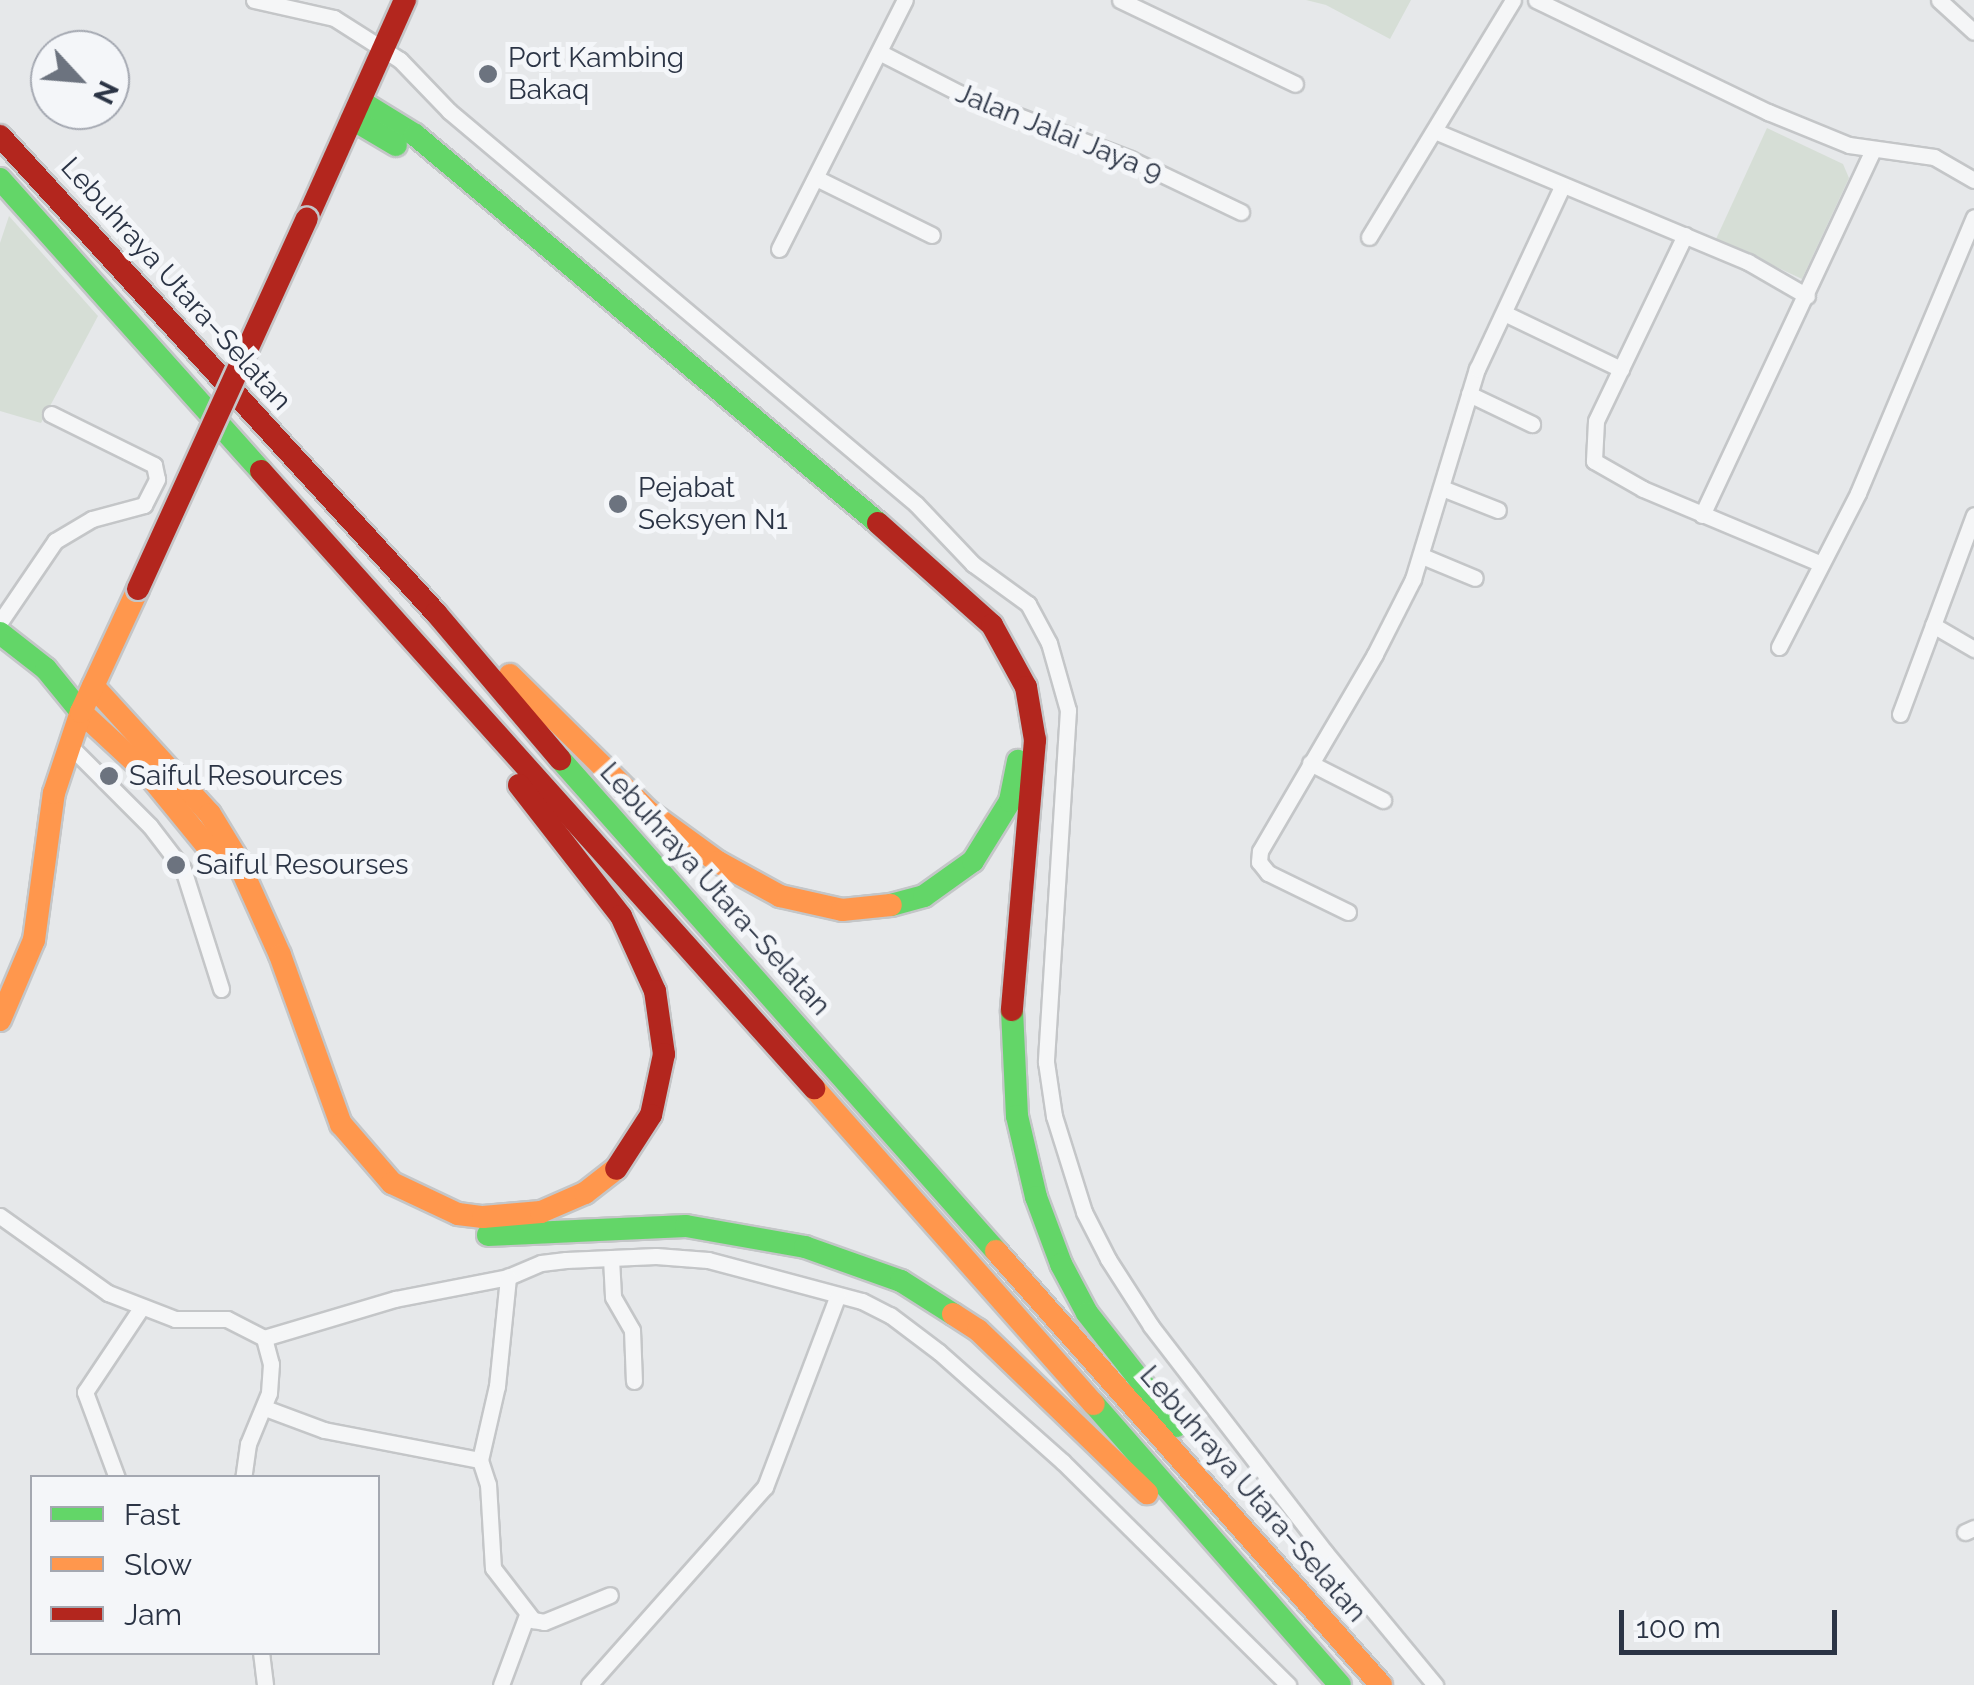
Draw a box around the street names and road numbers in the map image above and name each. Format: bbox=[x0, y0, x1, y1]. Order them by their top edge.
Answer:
street label: Jalan Jalai Jaya 9 bbox=[950, 76, 1168, 190]
street label: Lebuhraya Utara–Selatan bbox=[54, 151, 298, 417]
street label: Lebuhraya Utara–Selatan bbox=[593, 756, 837, 1022]
street label: Lebuhraya Utara–Selatan bbox=[1133, 1359, 1373, 1629]

